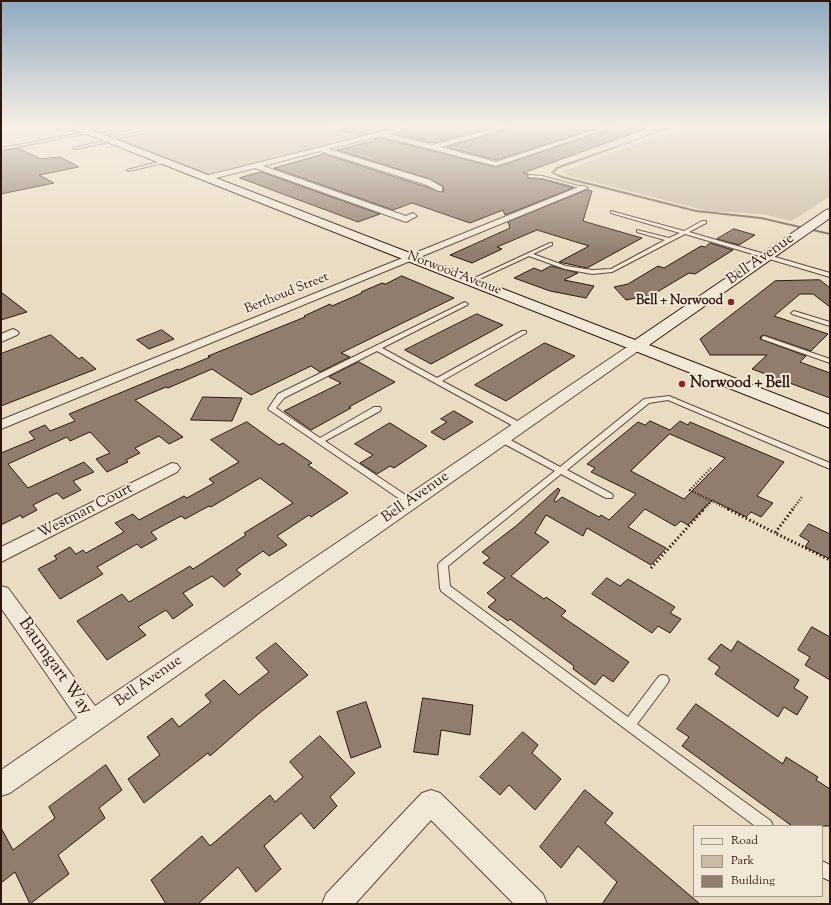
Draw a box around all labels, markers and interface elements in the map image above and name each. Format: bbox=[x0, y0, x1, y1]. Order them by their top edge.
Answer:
street label: Bell Avenue bbox=[724, 230, 798, 290]
street label: Norwood Avenue bbox=[405, 249, 503, 299]
street label: Berthoud Street bbox=[243, 270, 331, 318]
place label: Bell + Norwood bbox=[636, 294, 723, 310]
marker: Bell + Norwood bbox=[726, 297, 736, 307]
place label: Norwood + Bell bbox=[690, 375, 790, 393]
marker: Norwood + Bell bbox=[677, 379, 687, 389]
street label: Bell Avenue bbox=[379, 468, 453, 528]
street label: Westman Court bbox=[36, 480, 136, 544]
street label: Baumgart Way bbox=[12, 614, 96, 720]
street label: Bell Avenue bbox=[112, 652, 186, 712]
legend bbox=[693, 825, 823, 897]
text: Road bbox=[731, 832, 758, 850]
text: Park bbox=[731, 852, 754, 870]
text: Building bbox=[731, 872, 775, 890]

